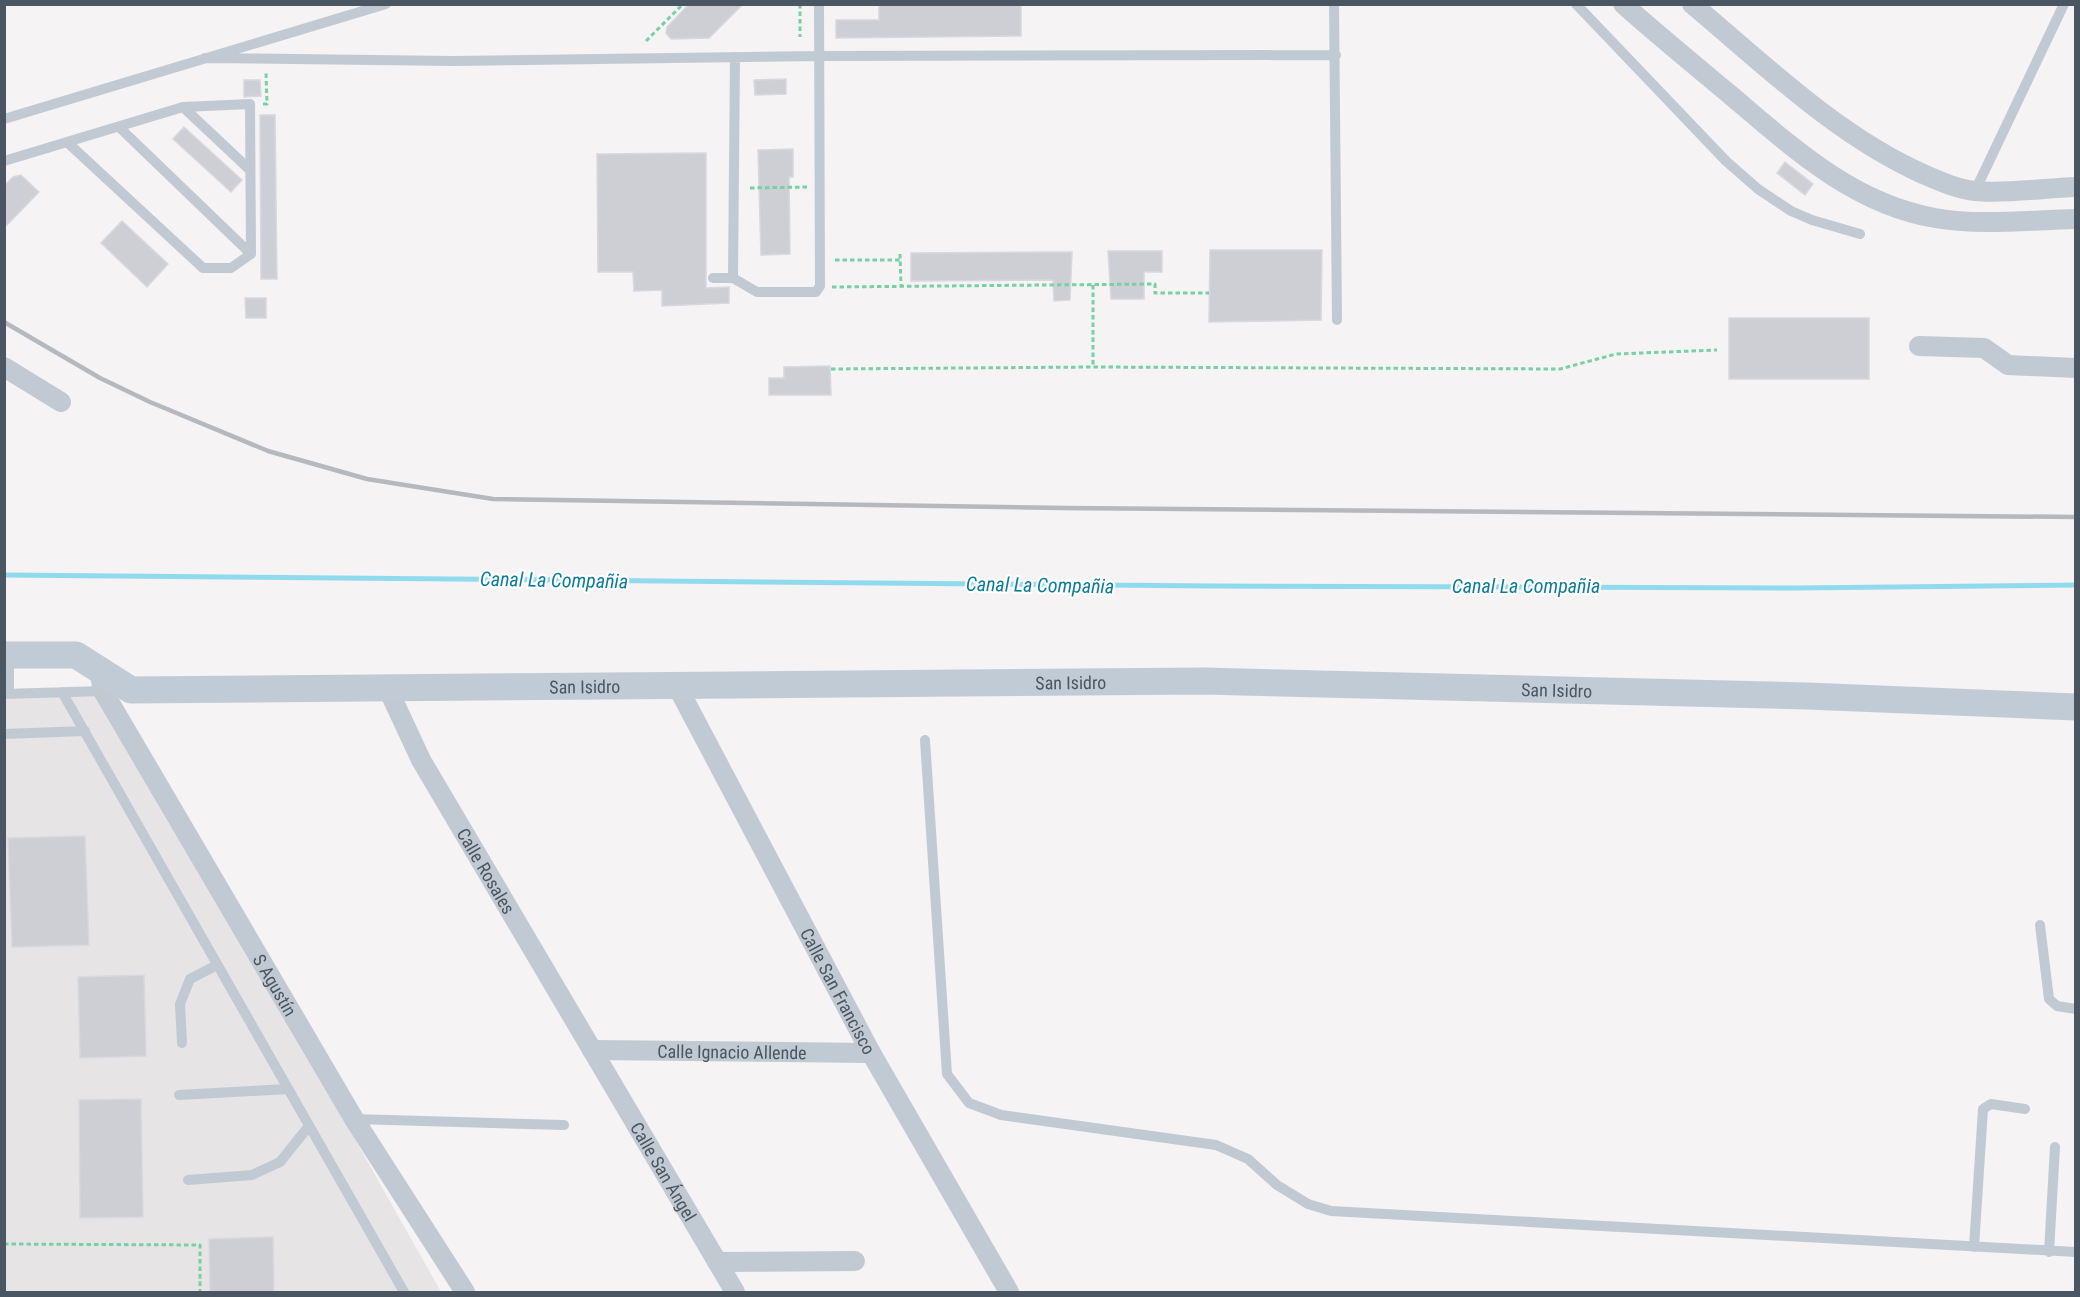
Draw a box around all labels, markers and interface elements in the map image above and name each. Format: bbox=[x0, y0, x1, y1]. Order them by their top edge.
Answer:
water label: Canal La Compañia bbox=[480, 567, 628, 593]
water label: Canal La Compañia bbox=[966, 572, 1114, 598]
water label: Canal La Compañia bbox=[1452, 574, 1600, 598]
street label: San Isidro bbox=[1035, 671, 1106, 693]
street label: San Isidro bbox=[549, 675, 620, 697]
street label: San Isidro bbox=[1521, 678, 1592, 701]
street label: Calle Rosales bbox=[453, 824, 520, 917]
street label: Calle San Francisco bbox=[796, 924, 880, 1058]
street label: S Agustín bbox=[249, 950, 302, 1019]
street label: Calle Ignacio Allende bbox=[657, 1040, 807, 1063]
street label: Calle San Ángel bbox=[627, 1118, 701, 1225]

